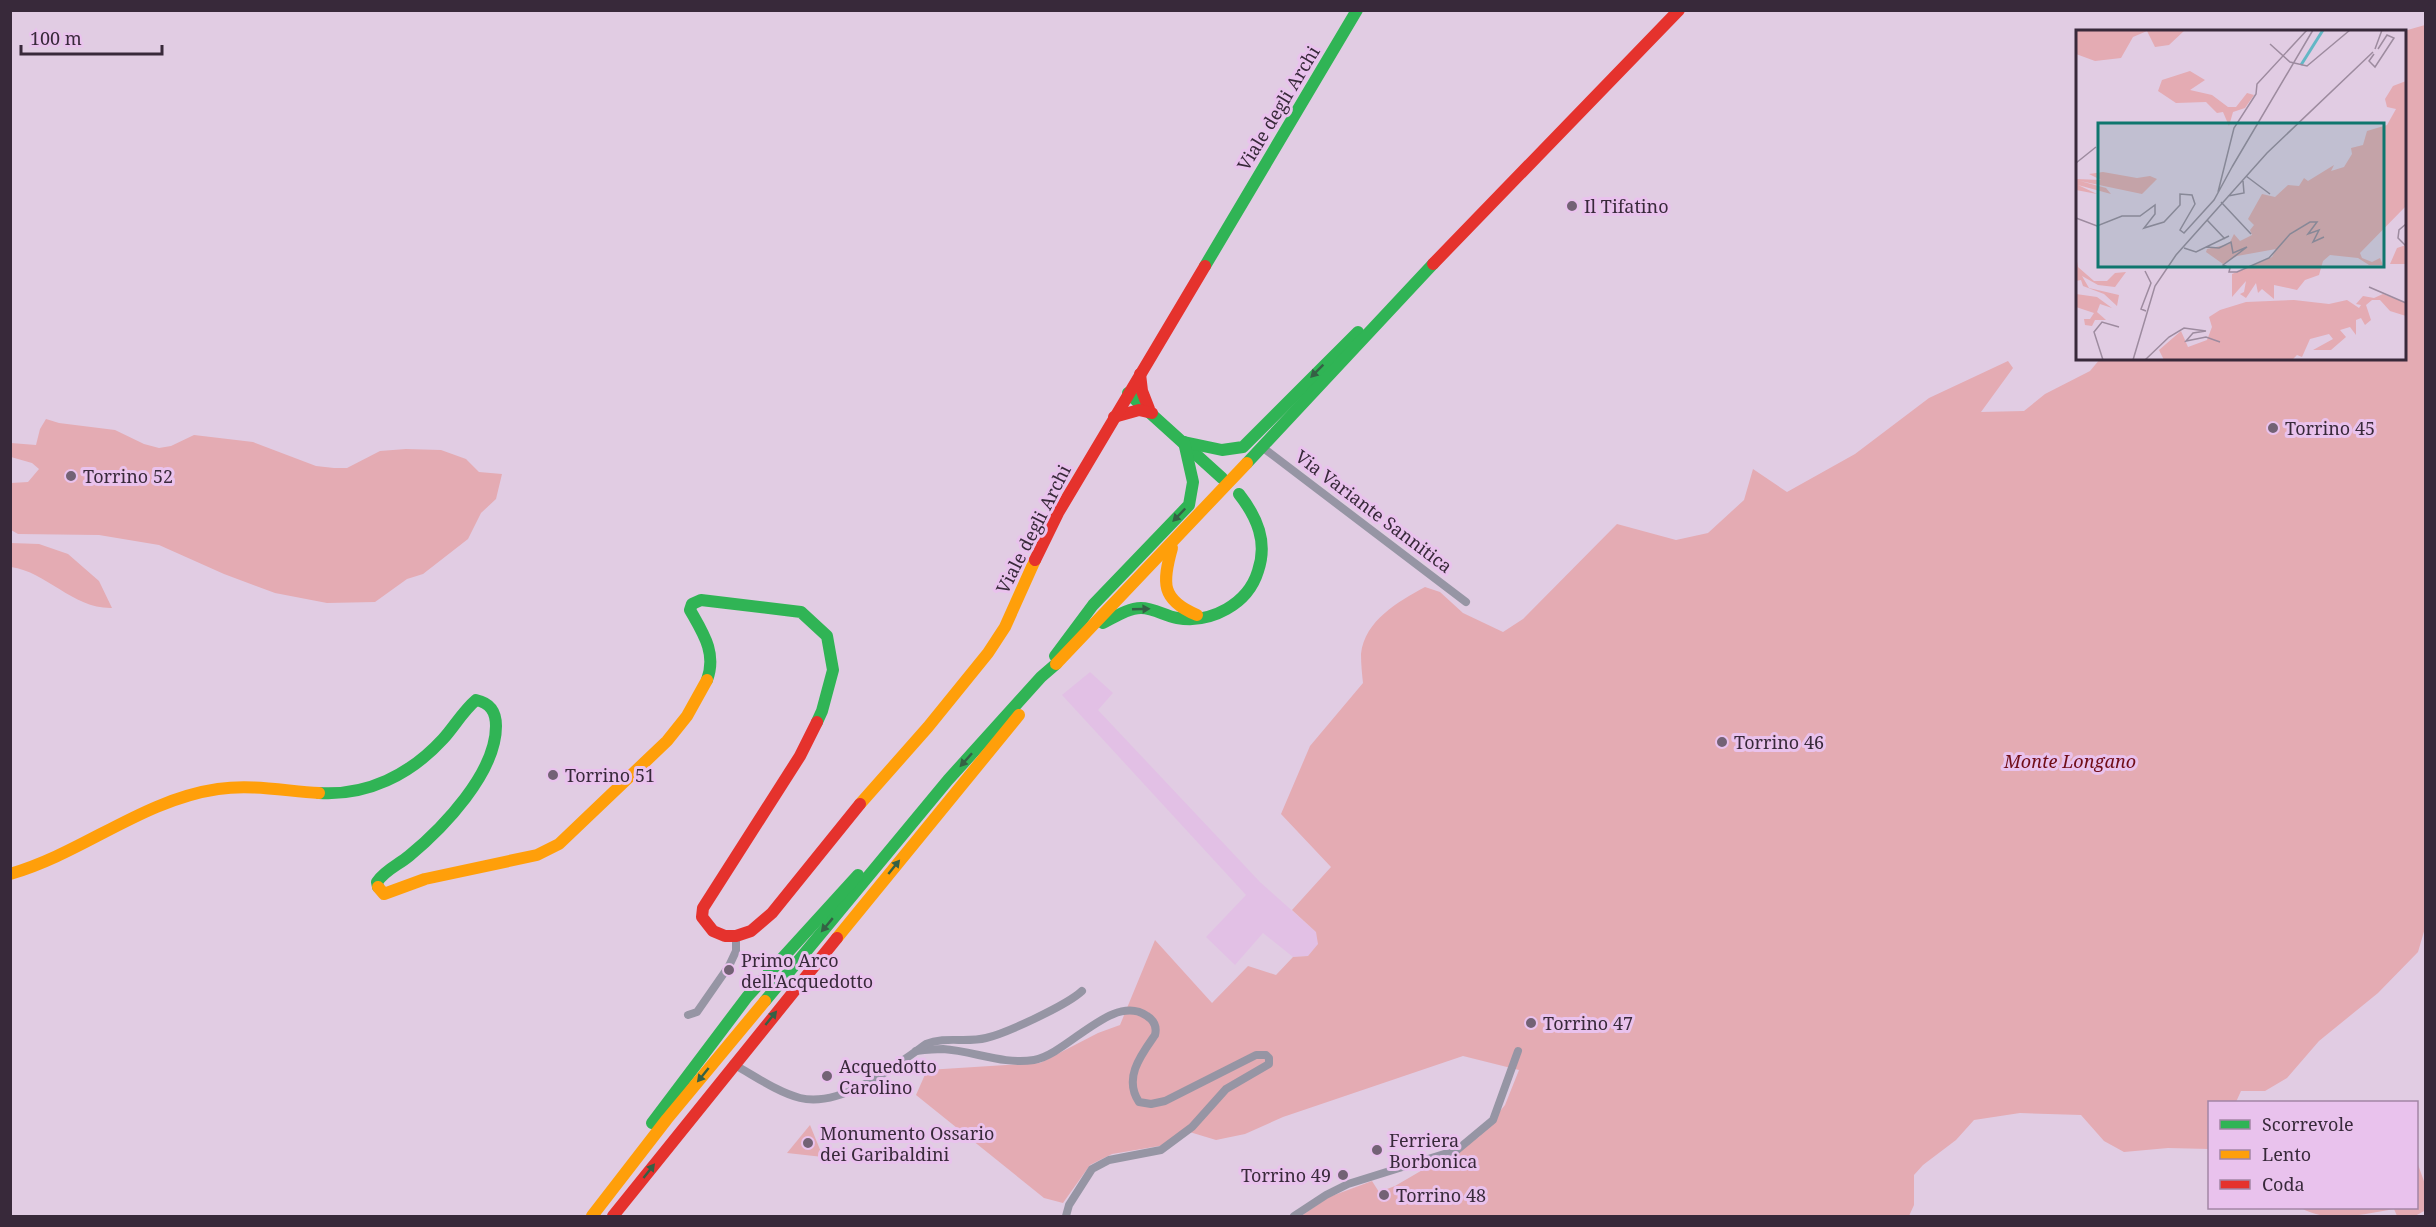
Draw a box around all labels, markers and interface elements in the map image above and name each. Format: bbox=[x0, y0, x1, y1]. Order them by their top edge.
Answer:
scale bar bbox=[21, 18, 162, 56]
text: 100 m bbox=[30, 26, 82, 50]
inset map bbox=[2076, 30, 2406, 360]
street label: Viale degli Archi bbox=[1231, 41, 1325, 175]
place label: Il Tifatino bbox=[1584, 194, 1669, 218]
marker: Il Tifatino bbox=[1565, 199, 1579, 213]
one-way arrow bbox=[1310, 364, 1324, 378]
place label: Torrino 45 bbox=[2285, 416, 2375, 440]
marker: Torrino 45 bbox=[2266, 421, 2280, 435]
street label: Via Variante Sannitica bbox=[1291, 444, 1457, 578]
street label: Viale degli Archi bbox=[990, 460, 1076, 598]
place label: Torrino 52 bbox=[83, 464, 173, 488]
marker: Torrino 52 bbox=[64, 469, 78, 483]
one-way arrow bbox=[1173, 507, 1186, 522]
one-way arrow bbox=[1132, 605, 1151, 614]
place label: Torrino 46 bbox=[1734, 730, 1824, 754]
marker: Torrino 46 bbox=[1715, 735, 1729, 749]
park label: Monte Longano bbox=[2003, 749, 2136, 773]
one-way arrow bbox=[960, 752, 973, 767]
place label: Torrino 51 bbox=[565, 763, 655, 787]
marker: Torrino 51 bbox=[546, 768, 560, 782]
one-way arrow bbox=[887, 859, 900, 875]
one-way arrow bbox=[821, 917, 834, 933]
place label: Primo Arco dell'Acquedotto bbox=[741, 948, 873, 993]
marker: Primo Arco dell'Acquedotto bbox=[722, 963, 736, 977]
one-way arrow bbox=[764, 1011, 776, 1026]
place label: Torrino 47 bbox=[1543, 1011, 1633, 1035]
marker: Torrino 47 bbox=[1524, 1016, 1538, 1030]
place label: Acquedotto Carolino bbox=[839, 1054, 937, 1099]
one-way arrow bbox=[696, 1067, 709, 1083]
marker: Acquedotto Carolino bbox=[820, 1069, 834, 1083]
legend bbox=[2208, 1101, 2418, 1209]
text: Scorrevole bbox=[2262, 1112, 2354, 1136]
place label: Monumento Ossario dei Garibaldini bbox=[820, 1121, 994, 1166]
place label: Ferriera Borbonica bbox=[1389, 1128, 1477, 1173]
marker: Monumento Ossario dei Garibaldini bbox=[801, 1136, 815, 1150]
text: Lento bbox=[2262, 1142, 2311, 1166]
marker: Ferriera Borbonica bbox=[1370, 1143, 1384, 1157]
one-way arrow bbox=[642, 1163, 654, 1178]
place label: Torrino 49 bbox=[1241, 1163, 1331, 1187]
marker: Torrino 49 bbox=[1336, 1168, 1350, 1182]
text: Coda bbox=[2262, 1172, 2305, 1196]
place label: Torrino 48 bbox=[1396, 1183, 1486, 1207]
marker: Torrino 48 bbox=[1377, 1188, 1391, 1202]

